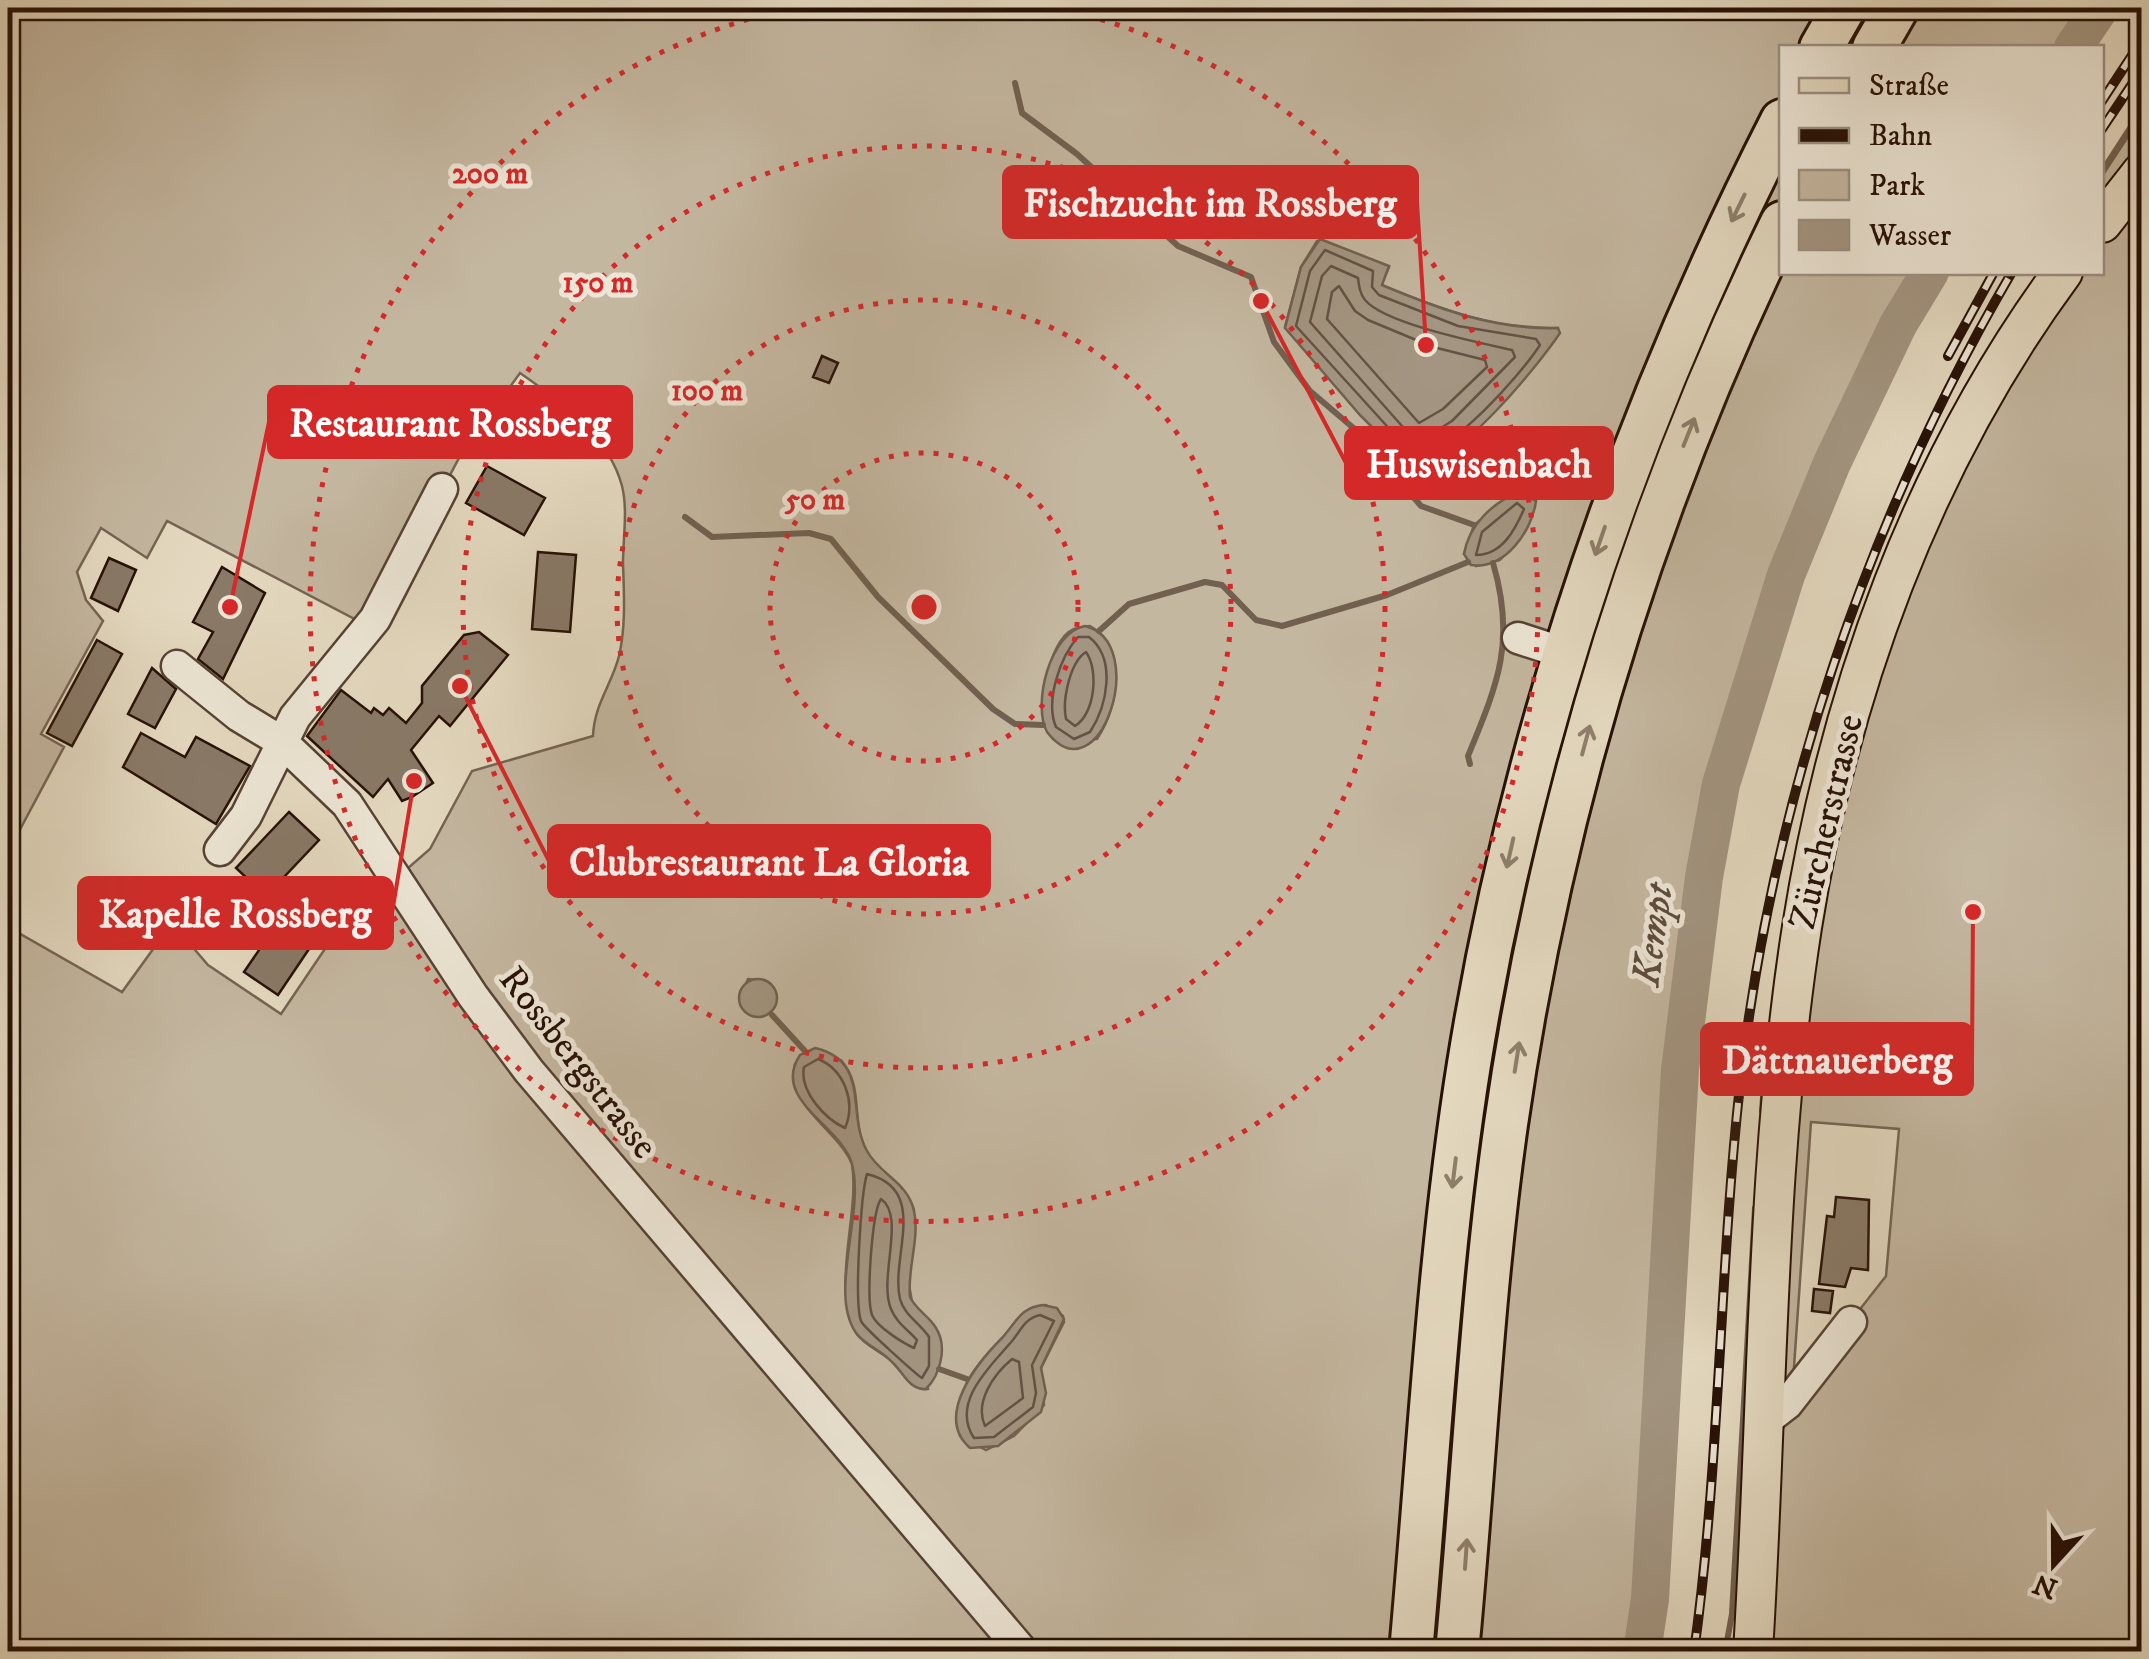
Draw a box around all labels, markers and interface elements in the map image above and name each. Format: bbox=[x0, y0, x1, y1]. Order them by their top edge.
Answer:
legend bbox=[1779, 45, 2104, 275]
text: Straße bbox=[1869, 68, 1949, 105]
text: Bahn bbox=[1869, 118, 1932, 155]
text: 200 m bbox=[452, 156, 528, 193]
callout: Fischzucht im Rossberg bbox=[1004, 167, 1417, 237]
text: Park bbox=[1869, 168, 1925, 205]
text: Fischzucht im Rossberg bbox=[1023, 180, 1398, 230]
one-way arrow bbox=[1728, 193, 1747, 223]
text: Wasser bbox=[1868, 218, 1951, 255]
text: 150 m bbox=[563, 265, 634, 302]
text: 100 m bbox=[671, 373, 744, 410]
callout: Restaurant Rossberg bbox=[269, 387, 631, 457]
text: Restaurant Rossberg bbox=[289, 400, 612, 450]
one-way arrow bbox=[1682, 417, 1700, 448]
callout: Huswisenbach bbox=[1346, 428, 1612, 498]
text: Huswisenbach bbox=[1366, 441, 1593, 491]
text: 50 m bbox=[784, 482, 845, 519]
one-way arrow bbox=[1590, 524, 1608, 556]
centre of rings bbox=[906, 589, 942, 625]
street label: Zürcherstrasse bbox=[1779, 710, 1875, 934]
one-way arrow bbox=[1578, 725, 1596, 756]
callout: Clubrestaurant La Gloria bbox=[549, 826, 989, 896]
one-way arrow bbox=[1500, 836, 1518, 868]
text: Clubrestaurant La Gloria bbox=[569, 839, 970, 889]
callout: Kapelle Rossberg bbox=[79, 878, 392, 948]
water label: Kempt bbox=[1622, 878, 1686, 991]
text: Kapelle Rossberg bbox=[98, 891, 373, 941]
street label: Rossbergstrasse bbox=[488, 957, 668, 1169]
callout: Dättnauerberg bbox=[1702, 1024, 1972, 1094]
text: Dättnauerberg bbox=[1722, 1037, 1954, 1087]
one-way arrow bbox=[1508, 1041, 1526, 1074]
one-way arrow bbox=[1444, 1156, 1463, 1188]
north arrow bbox=[2004, 1514, 2104, 1614]
one-way arrow bbox=[1456, 1539, 1475, 1571]
text: N bbox=[2029, 1565, 2063, 1606]

